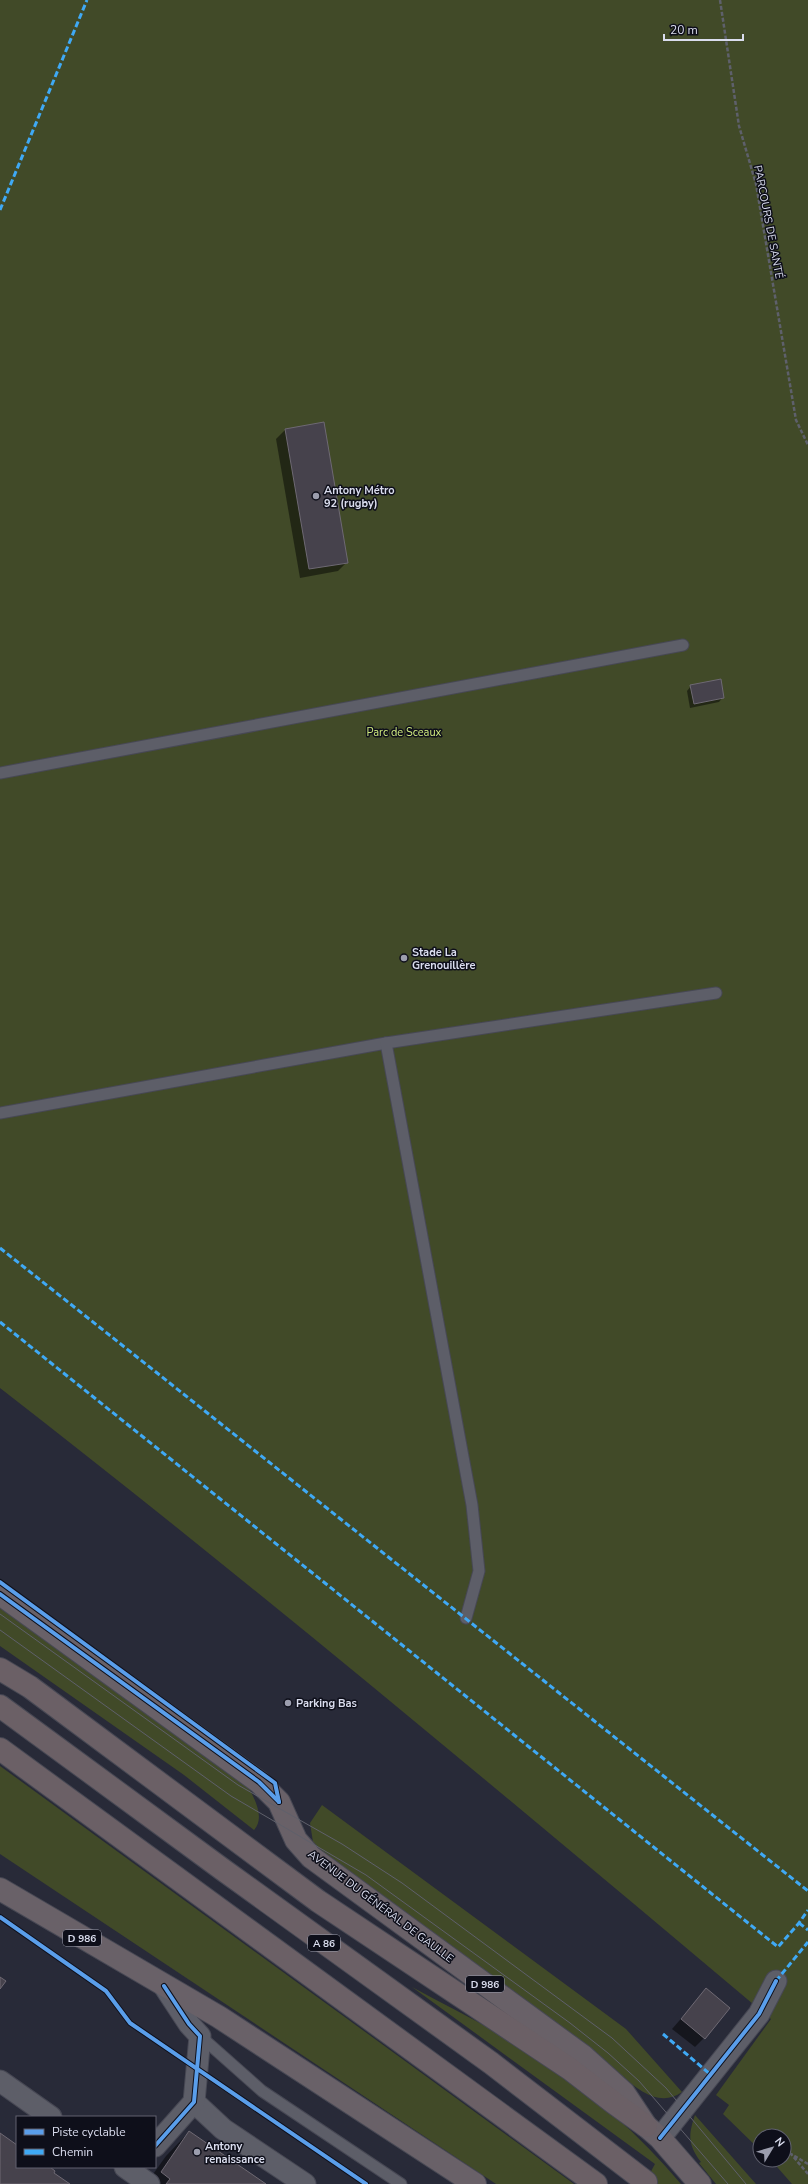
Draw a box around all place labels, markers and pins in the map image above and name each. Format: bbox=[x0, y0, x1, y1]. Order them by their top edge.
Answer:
place label: Antony Métro 92 (rugby) bbox=[324, 483, 395, 511]
marker: Antony Métro 92 (rugby) bbox=[311, 491, 321, 501]
place label: Stade La Grenouillère bbox=[412, 945, 475, 973]
marker: Stade La Grenouillère bbox=[399, 953, 409, 963]
place label: Parking Bas bbox=[296, 1696, 357, 1711]
marker: Parking Bas bbox=[283, 1698, 293, 1708]
place label: Antony renaissance bbox=[205, 2139, 265, 2167]
marker: Antony renaissance bbox=[192, 2147, 202, 2157]

